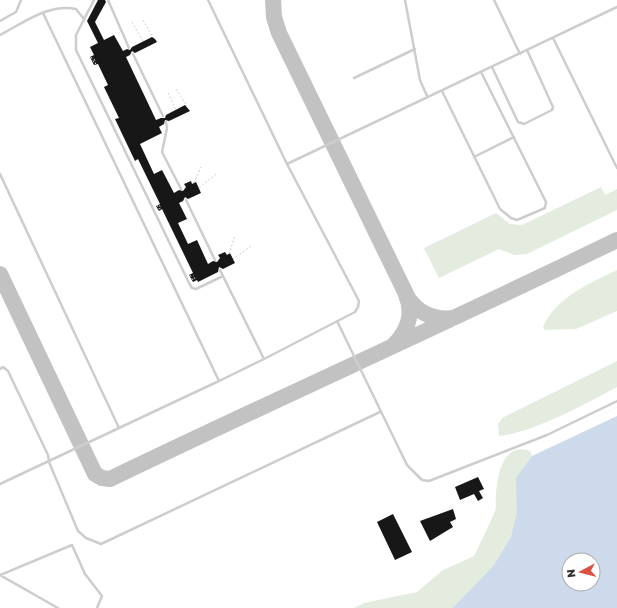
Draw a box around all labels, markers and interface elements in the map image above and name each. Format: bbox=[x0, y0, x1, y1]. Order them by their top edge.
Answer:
north arrow bbox=[561, 552, 601, 592]
text: N bbox=[564, 568, 578, 578]

